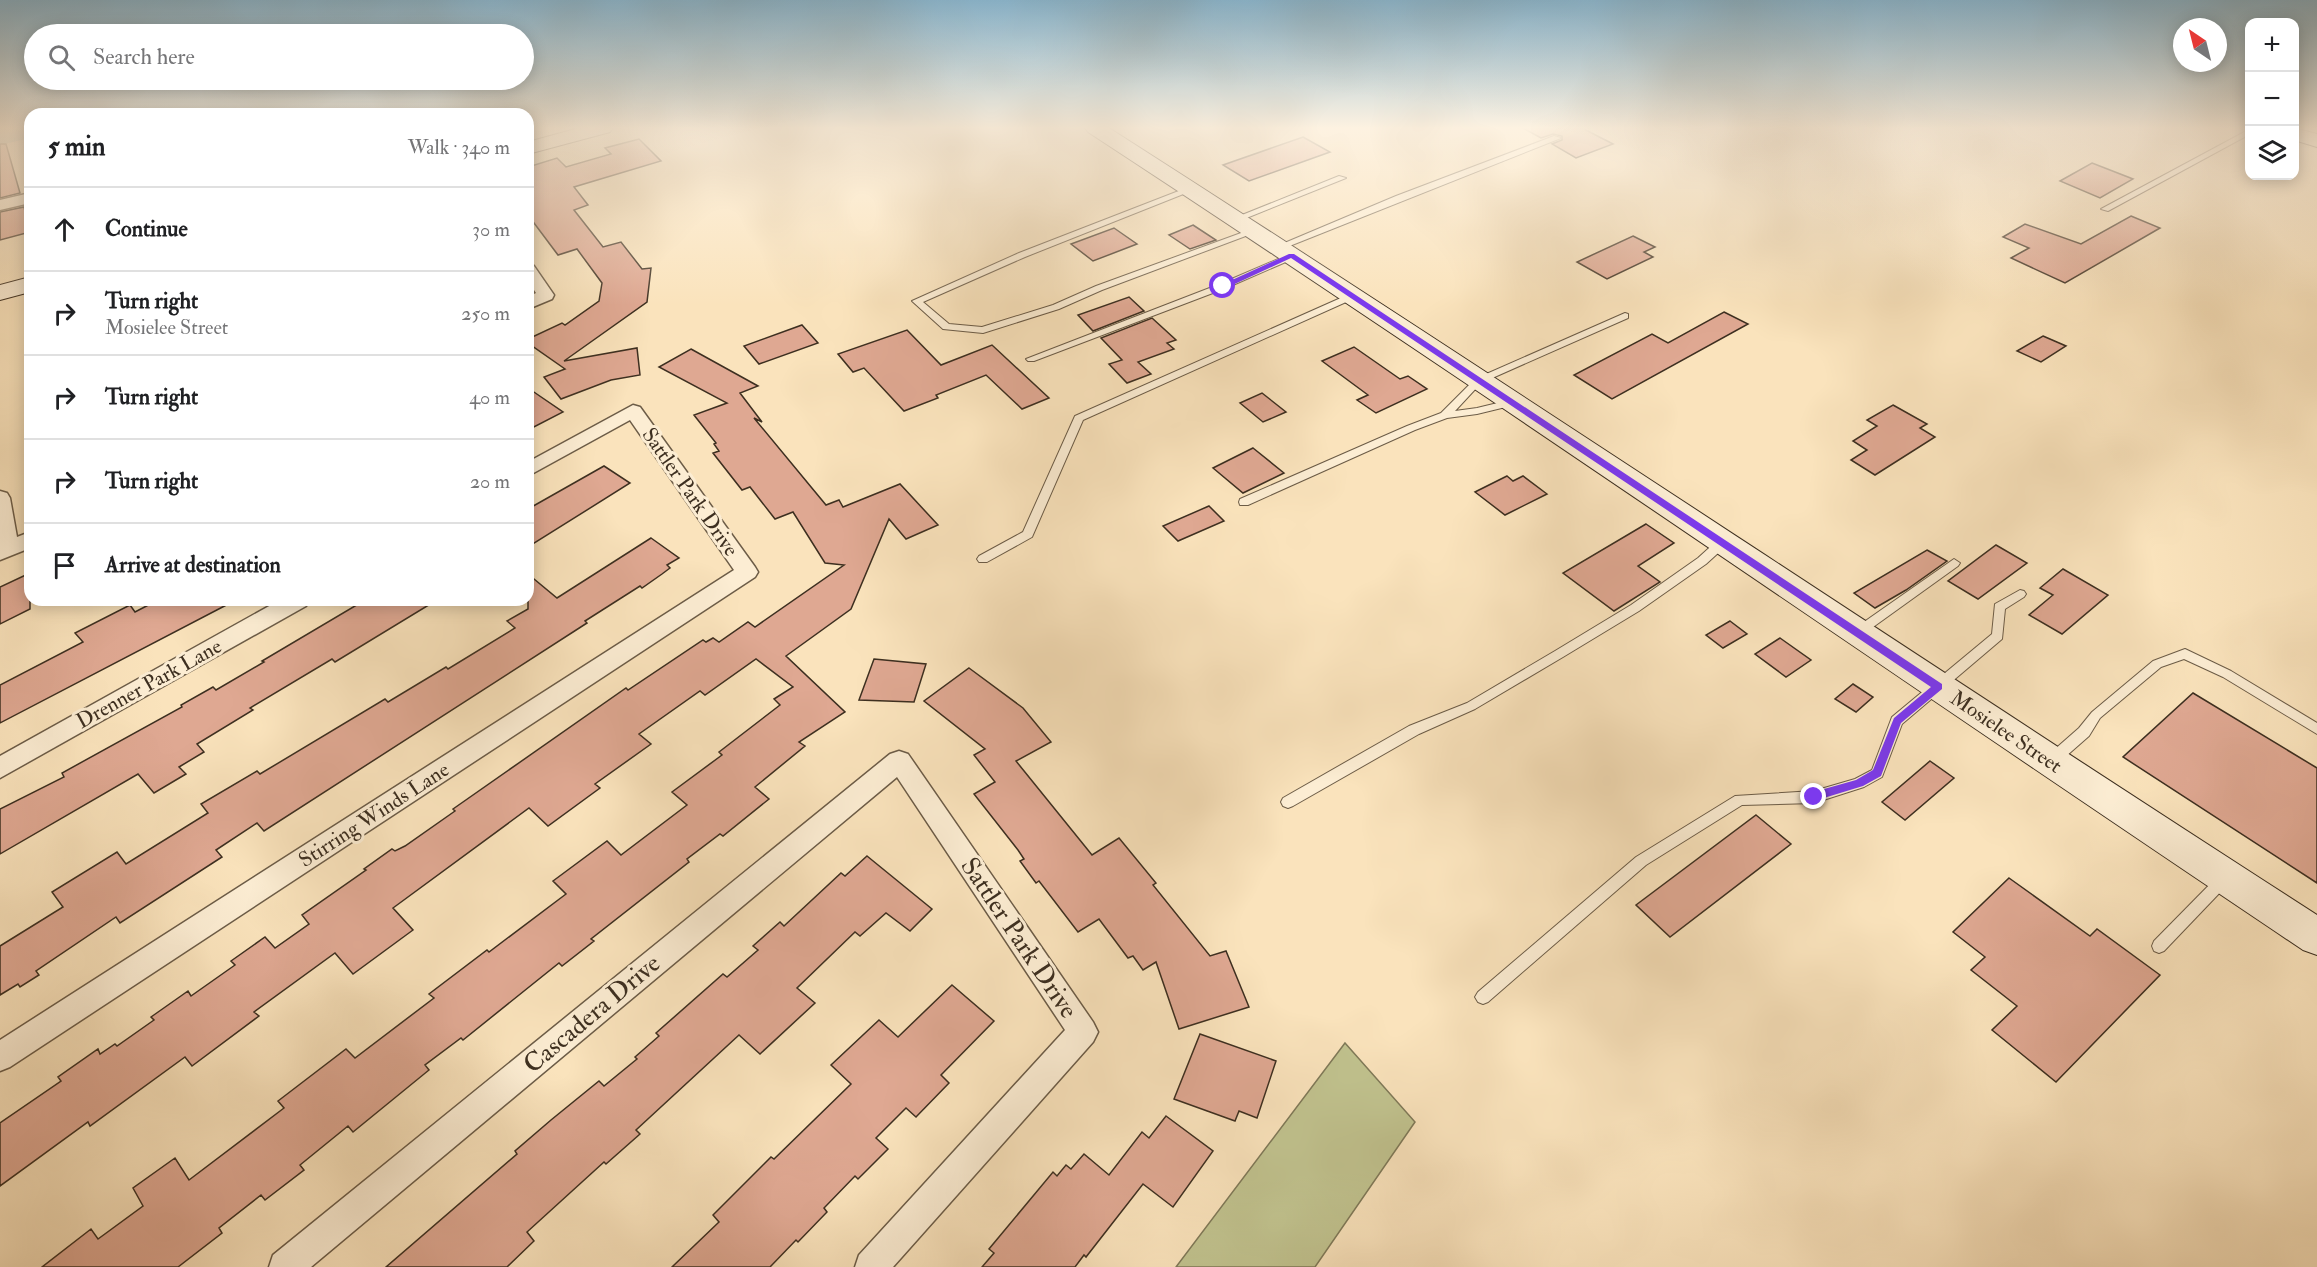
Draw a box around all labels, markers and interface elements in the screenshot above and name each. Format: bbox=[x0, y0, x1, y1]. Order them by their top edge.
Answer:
north arrow bbox=[2173, 18, 2227, 72]
map controls bbox=[2245, 18, 2299, 180]
button: + bbox=[2245, 18, 2299, 72]
search box bbox=[24, 24, 534, 90]
icon: search bbox=[45, 41, 78, 74]
text: Search here bbox=[93, 43, 195, 71]
button: − bbox=[2245, 72, 2299, 126]
button: layers bbox=[2245, 126, 2299, 180]
text: 5 min bbox=[48, 131, 105, 163]
text: Walk · 340 m bbox=[408, 135, 510, 160]
icon: ahead bbox=[48, 213, 81, 246]
text: Continue bbox=[105, 215, 188, 243]
text: 30 m bbox=[472, 217, 510, 242]
route start bbox=[1209, 272, 1235, 298]
text: Turn right bbox=[105, 287, 198, 315]
icon: right bbox=[48, 297, 81, 330]
text: 250 m bbox=[461, 301, 510, 326]
text: Mosielee Street bbox=[105, 315, 228, 340]
icon: right bbox=[48, 381, 81, 414]
text: Turn right bbox=[105, 383, 198, 411]
text: 40 m bbox=[469, 385, 510, 410]
street label: Sattler Park Drive bbox=[636, 422, 744, 562]
icon: right bbox=[48, 465, 81, 498]
text: Turn right bbox=[105, 467, 198, 495]
text: 20 m bbox=[470, 469, 510, 494]
icon: arrive bbox=[48, 549, 81, 582]
text: Arrive at destination bbox=[105, 551, 281, 579]
street label: Drenner Park Lane bbox=[71, 633, 227, 735]
street label: Mosielee Street bbox=[1945, 685, 2067, 779]
street label: Stirring Winds Lane bbox=[294, 756, 455, 874]
route end bbox=[1800, 783, 1826, 809]
street label: Sattler Park Drive bbox=[953, 852, 1085, 1025]
street label: Cascadera Drive bbox=[517, 947, 667, 1080]

